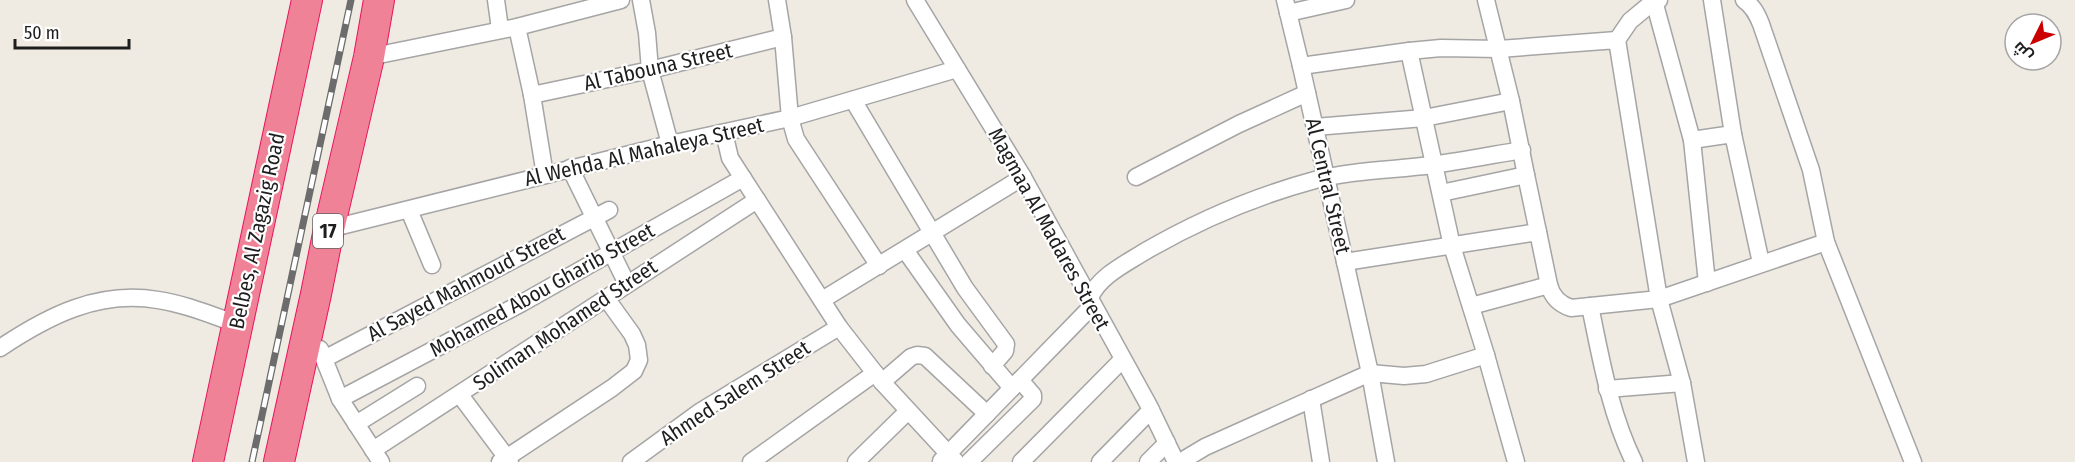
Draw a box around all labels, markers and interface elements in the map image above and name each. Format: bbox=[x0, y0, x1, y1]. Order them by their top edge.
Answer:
scale bar bbox=[15, 12, 129, 50]
north arrow bbox=[2003, 12, 2063, 72]
text: 50 m bbox=[24, 22, 60, 44]
street label: Al Tabouna Street bbox=[581, 37, 735, 97]
text: ش bbox=[2008, 38, 2036, 66]
street label: Al Wehda Al Mahaleya Street bbox=[522, 112, 766, 192]
street label: Al Central Street bbox=[1300, 115, 1356, 257]
street label: Magmaa Al Madares Street bbox=[983, 123, 1116, 335]
street label: Belbes, Al Zagazig Road bbox=[223, 130, 291, 332]
road number: 17 bbox=[313, 214, 343, 248]
street label: Mohamed Abou Gharib Street bbox=[425, 217, 659, 363]
street label: Al Sayed Mahmoud Street bbox=[363, 221, 569, 347]
street label: Soliman Mohamed Street bbox=[468, 254, 662, 396]
street label: Ahmed Salem Street bbox=[655, 335, 815, 451]

